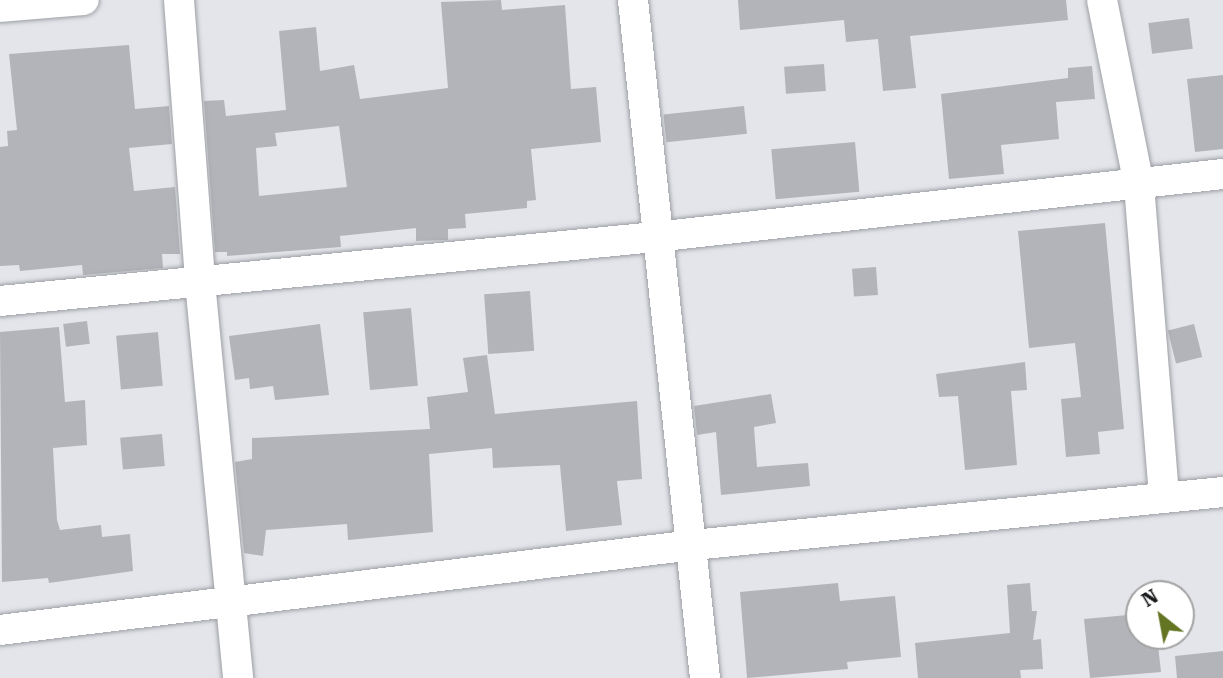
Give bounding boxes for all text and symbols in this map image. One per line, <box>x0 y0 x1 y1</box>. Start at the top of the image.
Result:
north arrow <box>1125 580 1195 650</box>
text: N <box>1138 585 1162 612</box>

